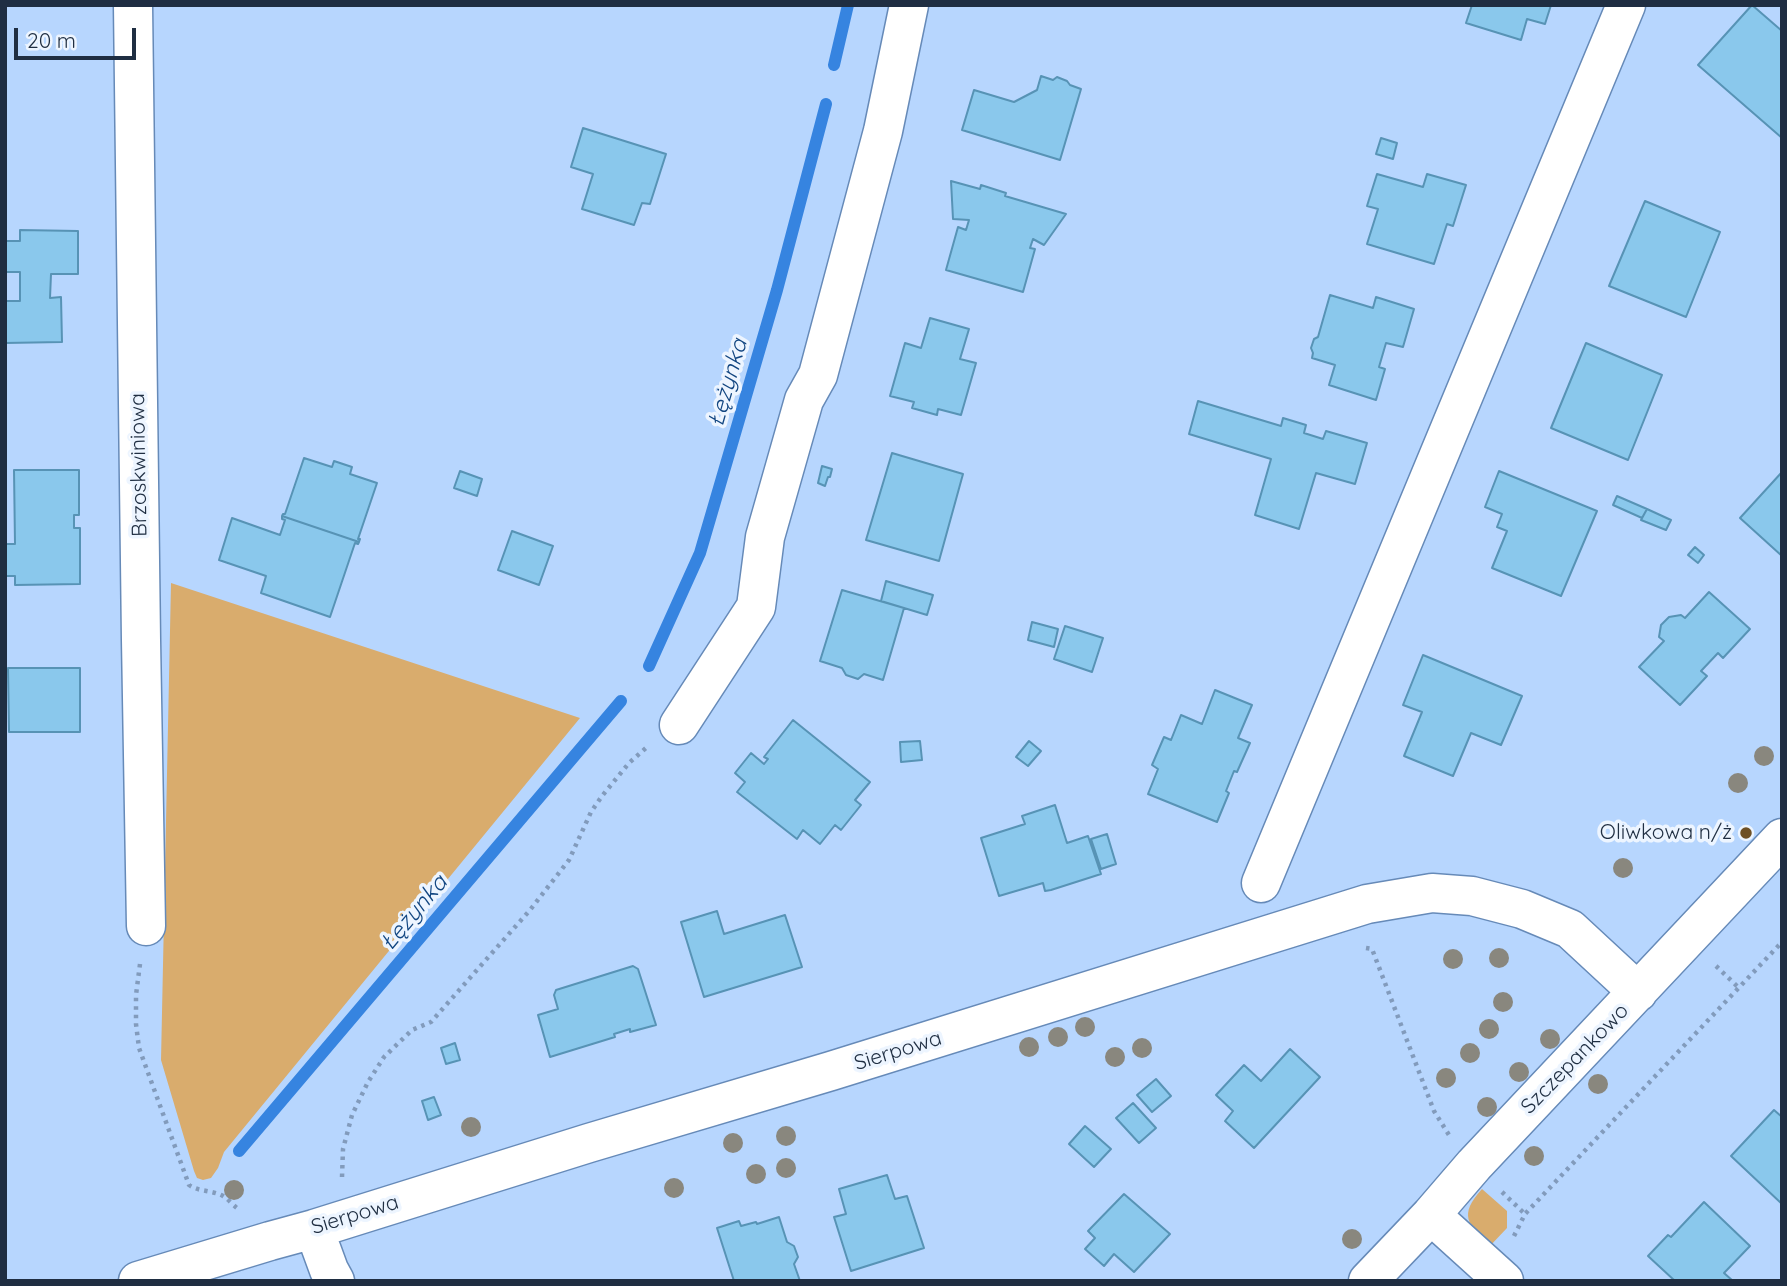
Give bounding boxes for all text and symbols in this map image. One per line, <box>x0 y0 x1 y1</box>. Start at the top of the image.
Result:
scale bar <box>18 14 140 58</box>
text: 20 m <box>27 27 76 53</box>
water label: Łężynka <box>702 336 754 430</box>
street label: Brzoskwiniowa <box>125 393 153 537</box>
place label: Oliwkowa n/ż <box>1600 820 1732 846</box>
marker: Oliwkowa n/ż <box>1738 825 1754 841</box>
water label: Łężynka <box>375 870 453 956</box>
street label: Szczepankowo <box>1516 999 1634 1119</box>
street label: Sierpowa <box>851 1026 945 1076</box>
street label: Sierpowa <box>308 1190 402 1240</box>

